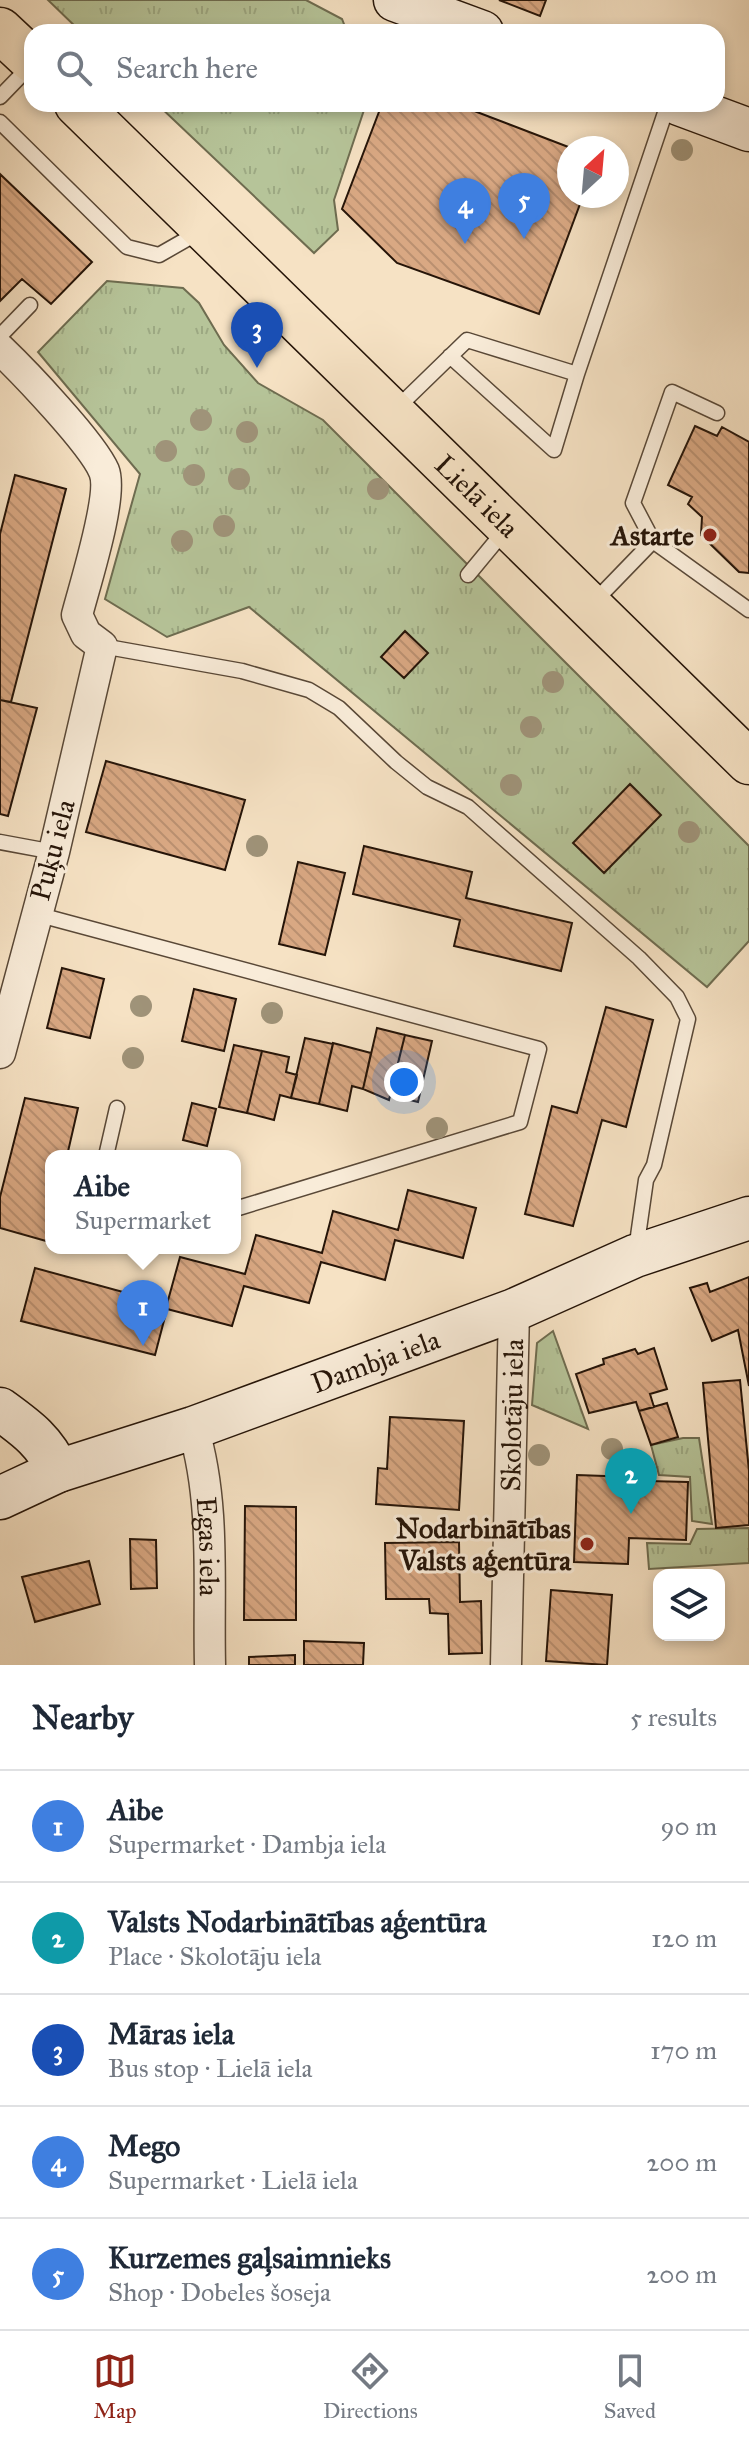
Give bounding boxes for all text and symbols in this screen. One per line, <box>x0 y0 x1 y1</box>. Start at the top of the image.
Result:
search box <box>24 24 725 112</box>
icon: search <box>52 46 96 90</box>
text: Search here <box>116 50 258 86</box>
north arrow <box>557 136 629 208</box>
pin: 5 <box>498 173 550 239</box>
pin: 4 <box>439 178 491 244</box>
pin: 3 <box>231 302 283 368</box>
street label: Lielā iela <box>427 447 526 545</box>
place label: Astarte <box>609 518 694 553</box>
marker: Astarte <box>701 526 719 544</box>
street label: Puķu iela <box>22 795 83 905</box>
your location <box>384 1062 424 1102</box>
popup <box>45 1150 241 1254</box>
text: Aibe <box>75 1168 130 1204</box>
text: Supermarket <box>75 1204 211 1236</box>
pin: 1 <box>117 1280 169 1346</box>
street label: Dambja iela <box>307 1322 445 1401</box>
street label: Skolotāju iela <box>493 1338 531 1492</box>
pin: 2 <box>605 1448 657 1514</box>
street label: Egas iela <box>189 1495 227 1597</box>
place label: Nodarbinātības Valsts aģentūra <box>396 1511 572 1578</box>
marker: Nodarbinātības Valsts aģentūra <box>578 1535 596 1553</box>
map controls <box>653 1569 725 1641</box>
button: layers <box>653 1569 725 1641</box>
text: Nearby <box>32 1697 134 1738</box>
text: 5 results <box>630 1701 717 1733</box>
text: Aibe <box>108 1792 163 1828</box>
text: 1 <box>53 1810 63 1842</box>
text: 90 m <box>660 1810 717 1842</box>
text: Supermarket · Dambja iela <box>108 1828 386 1860</box>
text: Valsts Nodarbinātības aģentūra <box>108 1904 486 1940</box>
text: 2 <box>52 1922 64 1954</box>
text: 120 m <box>651 1922 717 1954</box>
text: Place · Skolotāju iela <box>108 1940 322 1972</box>
text: Māras iela <box>108 2016 234 2052</box>
text: 3 <box>53 2034 63 2066</box>
text: 170 m <box>650 2034 717 2066</box>
text: Bus stop · Lielā iela <box>108 2052 313 2084</box>
text: Mego <box>108 2128 180 2164</box>
text: 4 <box>51 2146 65 2178</box>
text: 200 m <box>646 2146 717 2178</box>
text: Supermarket · Lielā iela <box>108 2164 358 2196</box>
text: Kurzemes gaļsaimnieks <box>108 2240 391 2276</box>
text: 5 <box>52 2258 64 2290</box>
text: 200 m <box>646 2258 717 2290</box>
text: Shop · Dobeles šoseja <box>108 2276 331 2308</box>
tab: Map <box>93 2349 137 2424</box>
tab: Directions <box>323 2349 418 2424</box>
tab: Saved <box>604 2349 656 2424</box>

